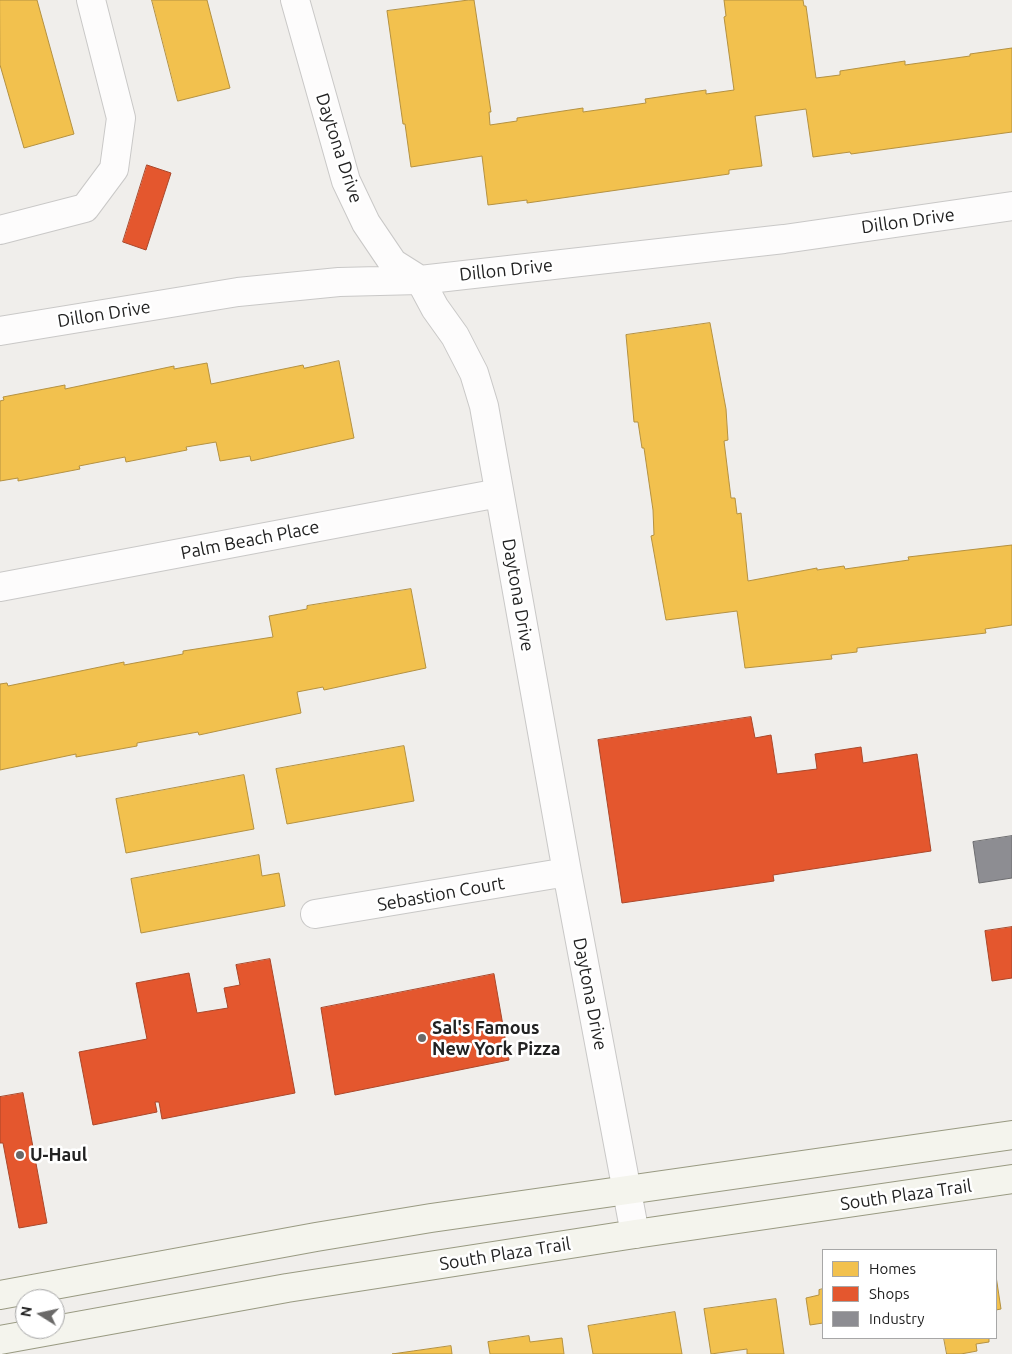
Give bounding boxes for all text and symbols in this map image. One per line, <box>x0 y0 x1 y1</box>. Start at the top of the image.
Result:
street label: Daytona Drive <box>311 90 367 206</box>
street label: Dillon Drive <box>860 204 956 238</box>
street label: Dillon Drive <box>458 254 554 286</box>
street label: Dillon Drive <box>56 296 152 332</box>
street label: Palm Beach Place <box>179 516 321 564</box>
street label: Daytona Drive <box>497 537 539 653</box>
street label: Sebastion Court <box>376 872 506 916</box>
street label: Daytona Drive <box>568 936 612 1052</box>
place label: Sal's Famous New York Pizza <box>432 1017 560 1060</box>
marker: Sal's Famous New York Pizza <box>416 1032 428 1044</box>
place label: U-Haul <box>30 1144 87 1166</box>
marker: U-Haul <box>14 1149 26 1161</box>
street label: South Plaza Trail <box>839 1175 973 1215</box>
street label: South Plaza Trail <box>438 1233 572 1275</box>
legend <box>822 1249 997 1339</box>
text: Homes <box>869 1260 916 1277</box>
text: Shops <box>869 1285 910 1302</box>
north arrow <box>15 1289 65 1339</box>
text: N <box>17 1305 35 1318</box>
text: Industry <box>869 1310 924 1327</box>

